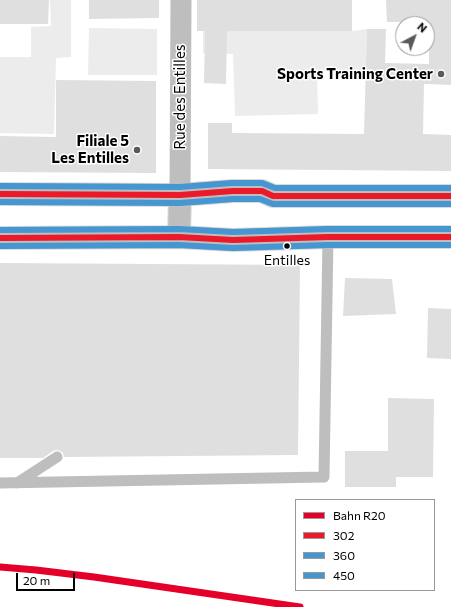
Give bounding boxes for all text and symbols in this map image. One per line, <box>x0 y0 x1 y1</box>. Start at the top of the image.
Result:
north arrow <box>395 16 435 56</box>
text: N <box>415 20 430 35</box>
street label: Rue des Entilles <box>171 44 189 150</box>
place label: Sports Training Center <box>277 65 433 83</box>
marker: Sports Training Center <box>436 69 446 79</box>
place label: Filiale 5 Les Entilles <box>51 132 129 167</box>
marker: Filiale 5 Les Entilles <box>132 145 142 155</box>
marker: Entilles <box>282 241 292 251</box>
place label: Entilles <box>264 252 310 268</box>
legend <box>295 499 435 591</box>
text: Bahn R20 <box>333 508 386 522</box>
text: 302 <box>333 528 354 542</box>
text: 360 <box>333 548 355 562</box>
scale bar <box>18 565 77 591</box>
text: 450 <box>333 568 355 582</box>
text: 20 m <box>23 573 50 587</box>

